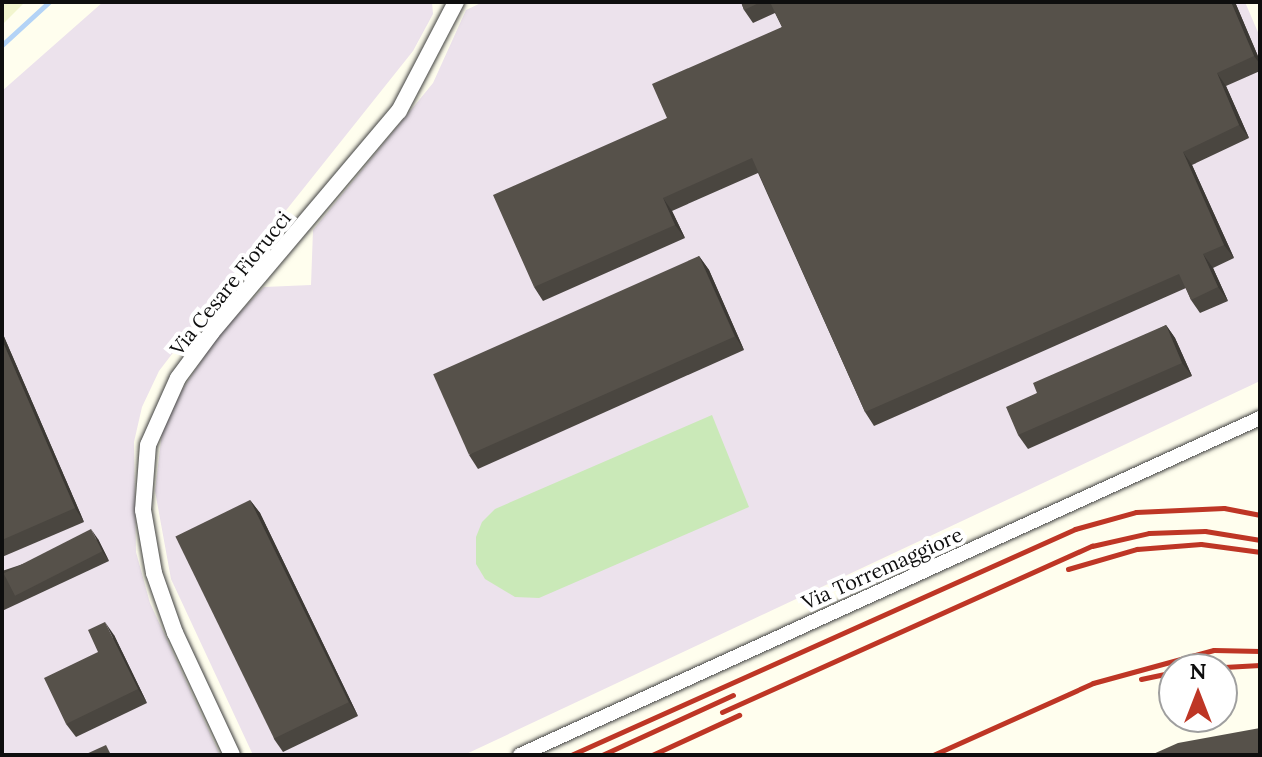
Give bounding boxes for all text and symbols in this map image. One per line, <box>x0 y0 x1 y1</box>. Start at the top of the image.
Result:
street label: Via Cesare Fiorucci <box>164 206 296 360</box>
street label: Via Torremaggiore <box>798 522 966 614</box>
north arrow <box>1158 653 1238 733</box>
text: N <box>1189 657 1207 685</box>

